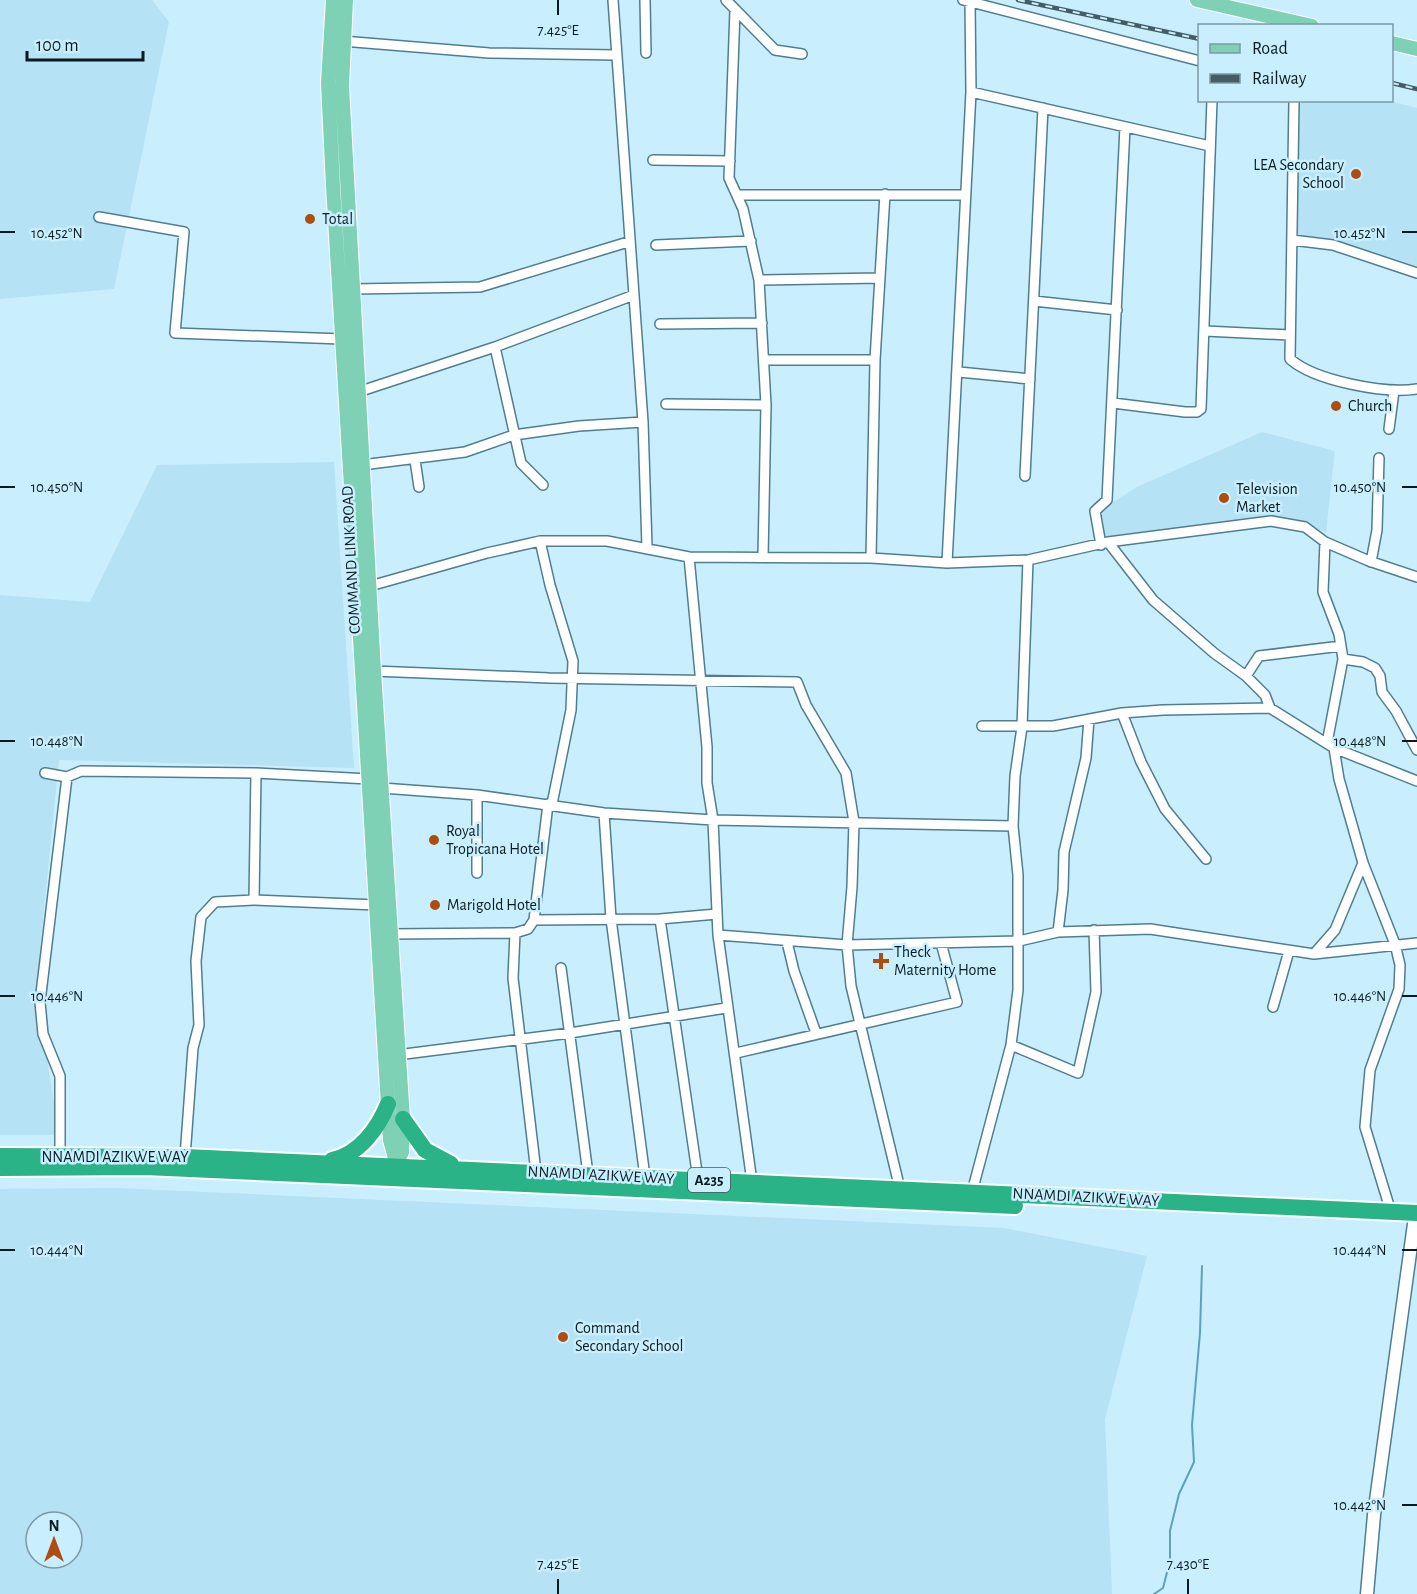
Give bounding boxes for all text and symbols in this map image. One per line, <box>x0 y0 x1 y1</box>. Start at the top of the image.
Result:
text: 7.425°E <box>537 23 579 38</box>
scale bar <box>27 24 142 62</box>
legend <box>1198 24 1393 102</box>
text: 100 m <box>36 37 79 55</box>
text: Road <box>1252 40 1288 58</box>
text: Railway <box>1252 70 1307 88</box>
place label: LEA Secondary School <box>1253 157 1344 191</box>
marker: LEA Secondary School <box>1349 167 1363 181</box>
place label: Total <box>322 211 353 227</box>
marker: Total <box>303 212 317 226</box>
text: 10.452°N <box>31 226 83 241</box>
text: 10.452°N <box>1334 226 1386 241</box>
place label: Church <box>1348 398 1392 414</box>
marker: Church <box>1329 399 1343 413</box>
text: 10.450°N <box>31 480 83 495</box>
text: 10.450°N <box>1334 480 1386 495</box>
place label: Television Market <box>1236 481 1298 515</box>
street label: COMMAND LINK ROAD <box>339 485 363 635</box>
marker: Television Market <box>1217 491 1231 505</box>
text: 10.448°N <box>31 734 83 749</box>
text: 10.448°N <box>1334 734 1386 749</box>
place label: Royal Tropicana Hotel <box>446 823 544 857</box>
marker: Royal Tropicana Hotel <box>427 833 441 847</box>
place label: Marigold Hotel <box>447 897 541 913</box>
marker: Marigold Hotel <box>428 898 442 912</box>
place label: Theck Maternity Home <box>894 944 996 979</box>
marker: Theck Maternity Home <box>872 952 890 970</box>
text: 10.446°N <box>31 989 83 1004</box>
text: 10.446°N <box>1334 989 1386 1004</box>
street label: NNAMDI AZIKWE WAY <box>41 1149 189 1165</box>
street label: NNAMDI AZIKWE WAY <box>527 1163 675 1187</box>
road number: A235 <box>688 1168 730 1192</box>
street label: NNAMDI AZIKWE WAY <box>1012 1185 1160 1209</box>
text: 10.444°N <box>31 1243 83 1258</box>
text: 10.444°N <box>1334 1243 1386 1258</box>
place label: Command Secondary School <box>575 1320 683 1355</box>
marker: Command Secondary School <box>556 1330 570 1344</box>
text: 10.442°N <box>1334 1498 1386 1513</box>
north arrow <box>24 1510 84 1570</box>
text: N <box>48 1518 60 1534</box>
text: 7.425°E <box>537 1557 579 1572</box>
text: 7.430°E <box>1167 1557 1209 1572</box>

